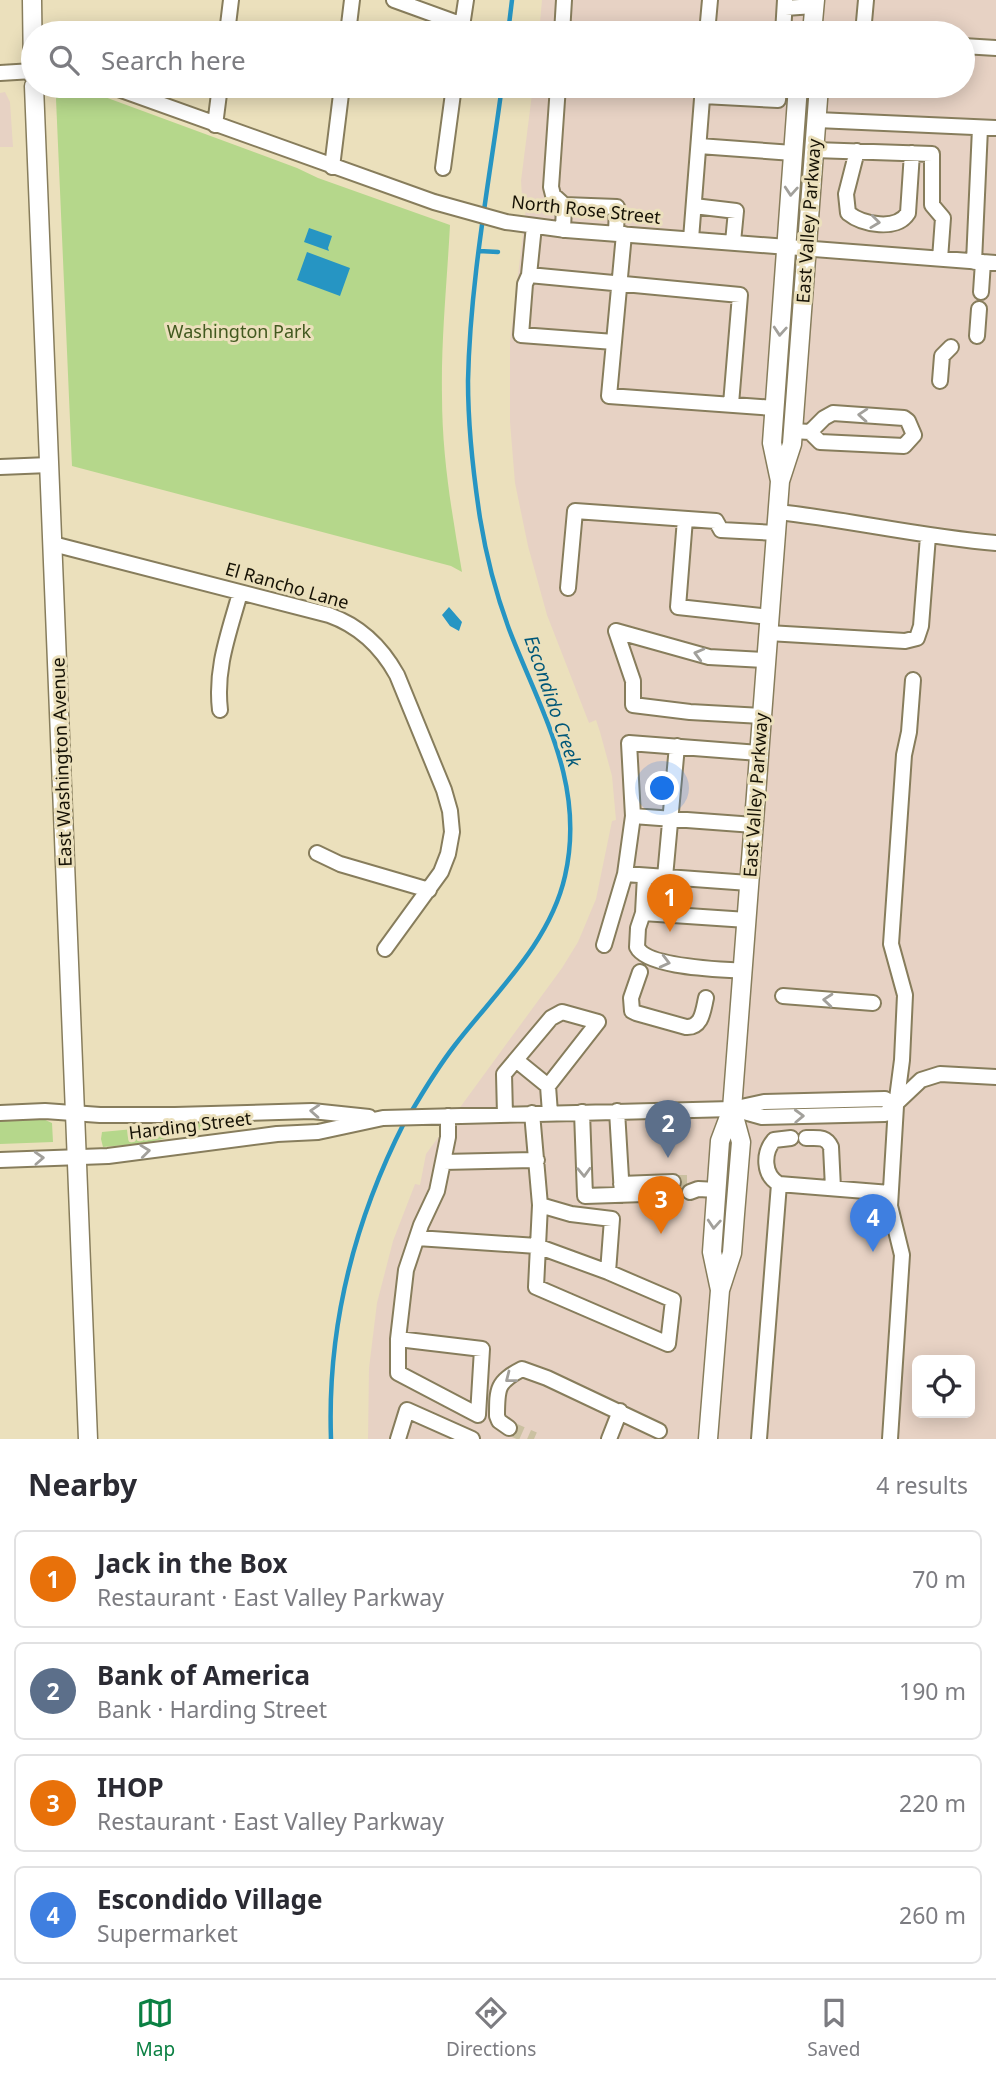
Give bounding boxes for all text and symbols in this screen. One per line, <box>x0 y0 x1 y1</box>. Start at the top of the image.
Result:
search box <box>21 21 975 98</box>
icon: search <box>45 41 83 79</box>
text: Search here <box>101 42 246 78</box>
street label: East Valley Parkway <box>790 137 826 304</box>
one-way arrow <box>784 185 799 196</box>
street label: North Rose Street <box>510 189 662 229</box>
one-way arrow <box>869 215 881 230</box>
park label: Washington Park <box>167 319 312 343</box>
one-way arrow <box>773 326 788 337</box>
one-way arrow <box>857 408 868 423</box>
street label: El Rancho Lane <box>222 556 352 614</box>
water label: Escondido Creek <box>518 632 588 771</box>
one-way arrow <box>693 647 705 662</box>
street label: East Washington Avenue <box>45 657 77 867</box>
street label: East Valley Parkway <box>737 711 773 878</box>
your location <box>645 771 679 805</box>
pin: 1 <box>647 874 693 932</box>
one-way arrow <box>659 954 671 968</box>
one-way arrow <box>822 993 833 1008</box>
pin: 2 <box>645 1100 691 1158</box>
one-way arrow <box>310 1104 321 1119</box>
street label: Harding Street <box>127 1106 253 1144</box>
one-way arrow <box>794 1109 805 1124</box>
one-way arrow <box>140 1143 151 1158</box>
one-way arrow <box>33 1151 44 1166</box>
one-way arrow <box>576 1168 592 1178</box>
pin: 3 <box>638 1176 684 1234</box>
pin: 4 <box>850 1194 896 1252</box>
one-way arrow <box>707 1219 722 1230</box>
map controls <box>912 1355 975 1418</box>
button: locate <box>912 1355 975 1418</box>
one-way arrow <box>505 1369 517 1382</box>
text: Nearby <box>28 1464 137 1505</box>
text: 4 results <box>876 1469 968 1501</box>
text: Jack in the Box <box>97 1545 287 1581</box>
text: 1 <box>46 1563 60 1595</box>
text: 70 m <box>912 1563 966 1595</box>
text: Restaurant · East Valley Parkway <box>97 1581 444 1613</box>
text: Bank of America <box>97 1657 310 1693</box>
text: 2 <box>46 1675 60 1707</box>
text: 190 m <box>899 1675 966 1707</box>
text: Bank · Harding Street <box>97 1693 327 1725</box>
text: IHOP <box>97 1769 164 1805</box>
text: 3 <box>46 1787 60 1819</box>
text: 220 m <box>899 1787 966 1819</box>
text: Restaurant · East Valley Parkway <box>97 1805 444 1837</box>
text: Escondido Village <box>97 1881 323 1917</box>
text: 4 <box>46 1899 60 1931</box>
text: 260 m <box>899 1899 966 1931</box>
text: Supermarket <box>97 1917 238 1949</box>
tab: Map <box>136 1994 175 2062</box>
tab: Directions <box>446 1994 536 2062</box>
tab: Saved <box>807 1994 860 2062</box>

